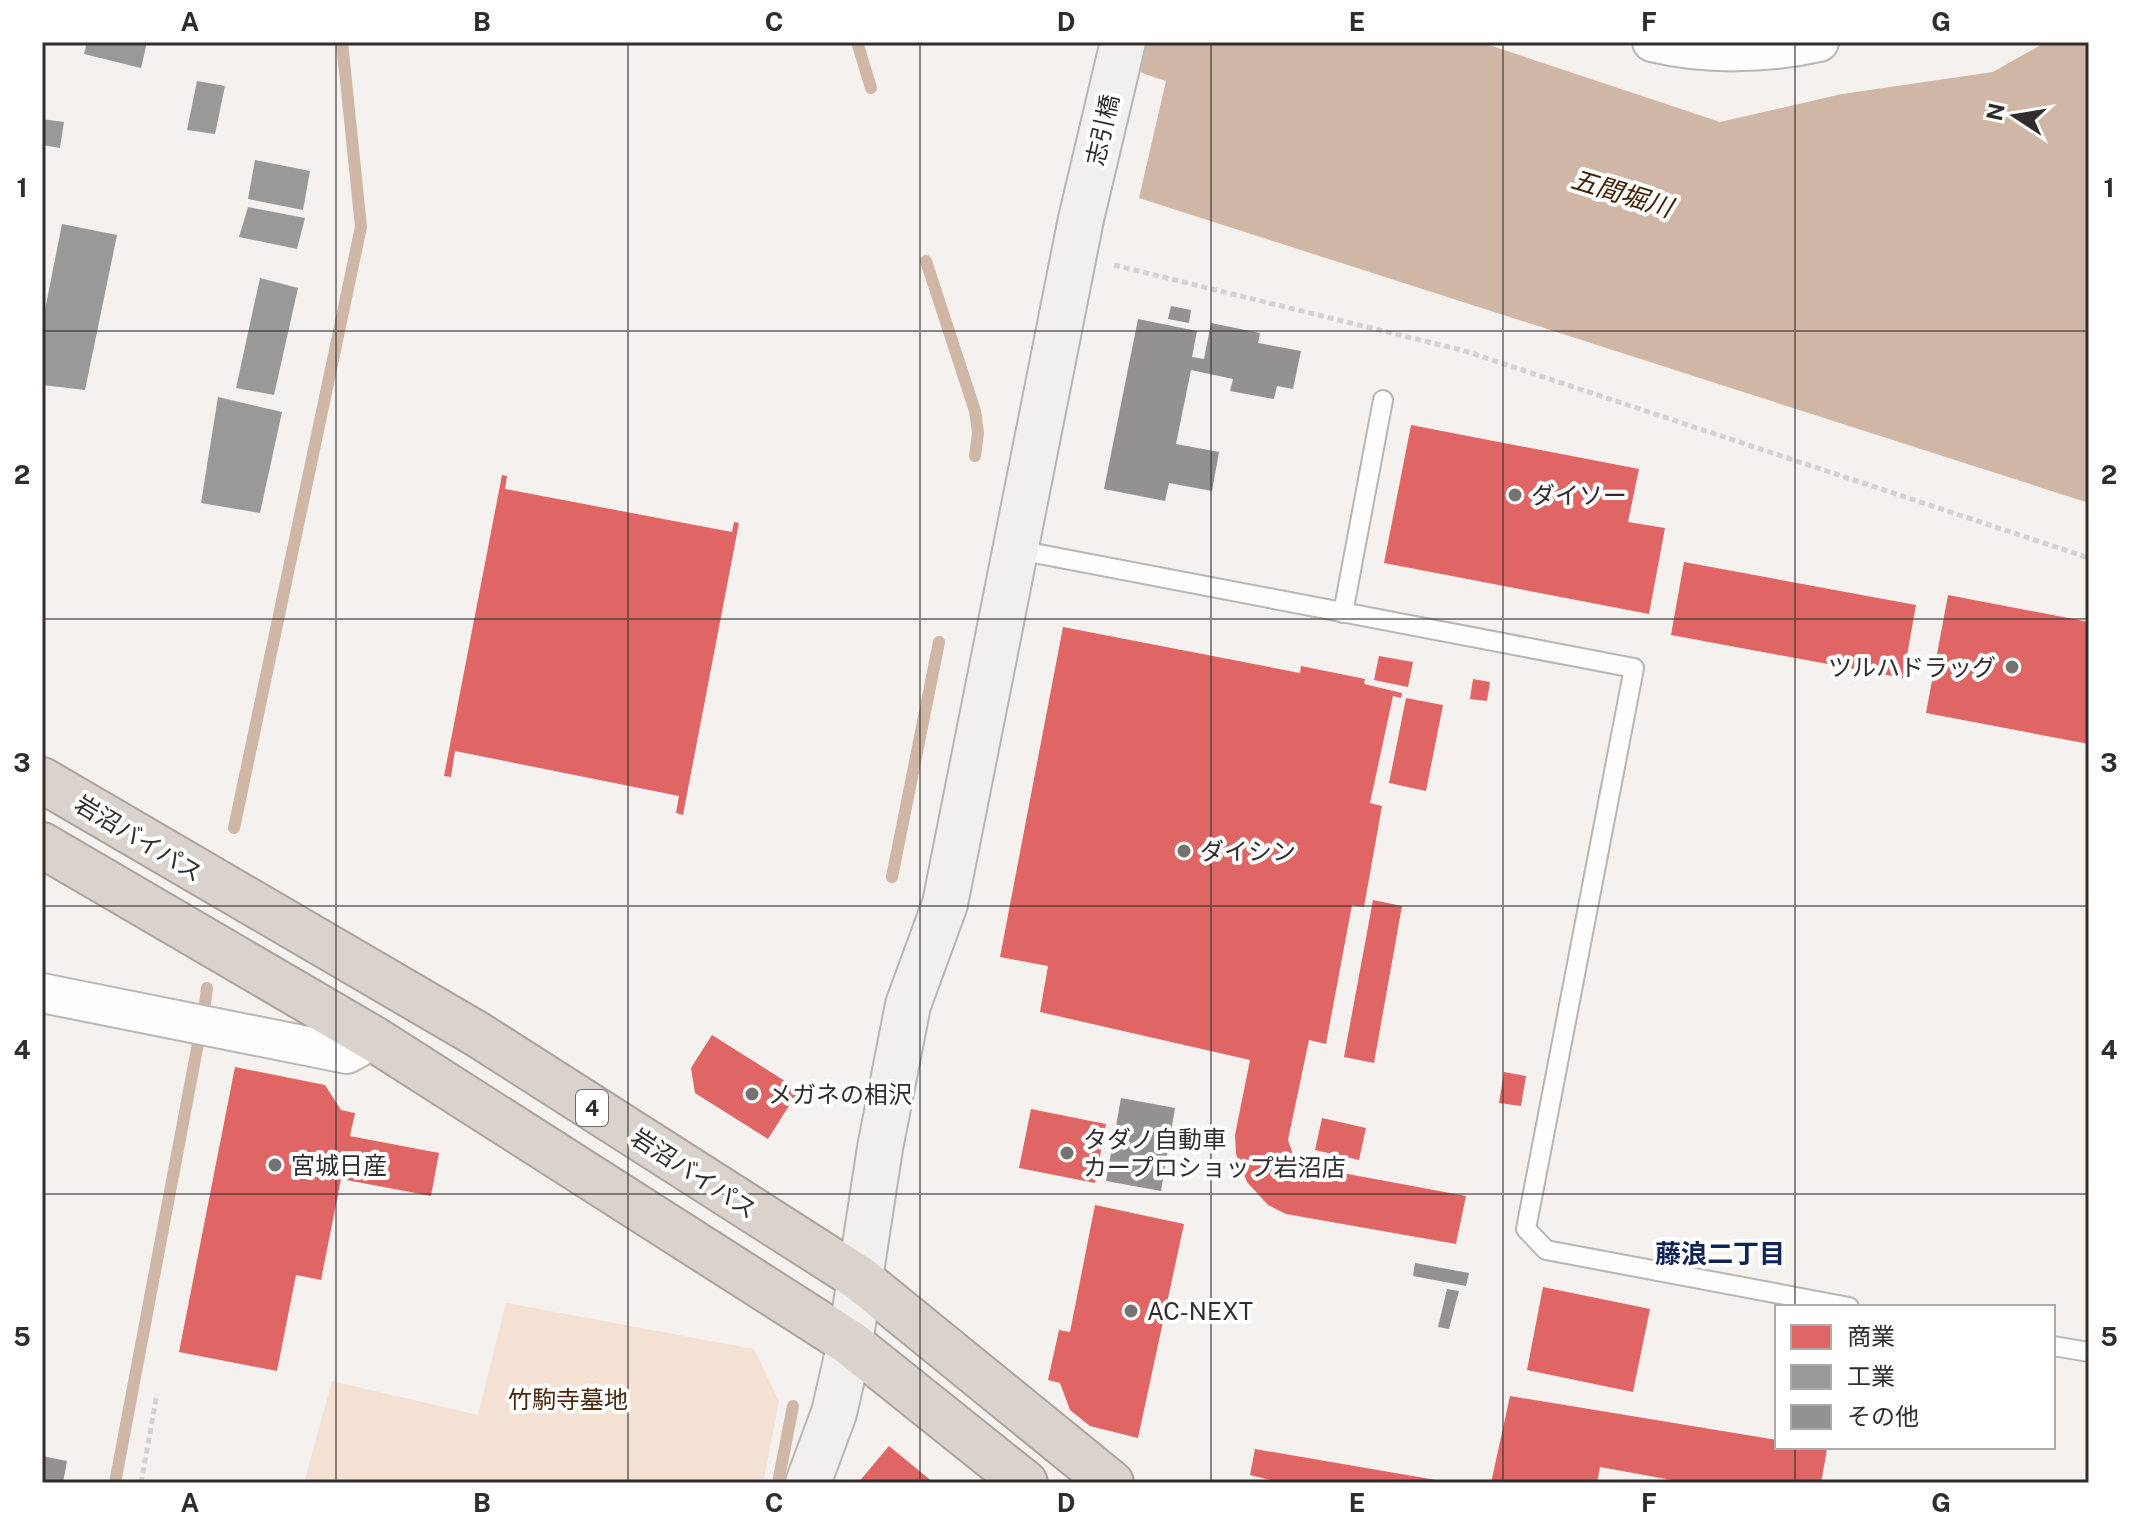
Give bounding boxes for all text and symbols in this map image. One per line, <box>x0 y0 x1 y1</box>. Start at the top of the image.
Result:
text: A <box>181 6 200 37</box>
text: B <box>473 6 491 37</box>
text: C <box>765 6 783 37</box>
text: D <box>1057 6 1075 37</box>
text: E <box>1349 6 1365 37</box>
text: F <box>1641 6 1657 37</box>
text: G <box>1931 6 1951 37</box>
north arrow <box>1975 76 2055 156</box>
street label: 志引橋 <box>1080 92 1124 168</box>
text: N <box>1981 101 2010 123</box>
water label: 五間堀川 <box>1568 163 1679 224</box>
text: 1 <box>16 172 28 203</box>
text: 1 <box>2103 172 2115 203</box>
text: 2 <box>14 459 30 490</box>
text: 2 <box>2101 459 2117 490</box>
place label: ダイソー <box>1531 481 1627 509</box>
marker: ダイソー <box>1506 486 1524 504</box>
place label: ツルハドラッグ <box>1828 653 1996 681</box>
marker: ツルハドラッグ <box>2003 658 2021 676</box>
text: 3 <box>13 747 31 778</box>
text: 3 <box>2100 747 2118 778</box>
street label: 岩沼バイパス <box>70 789 208 887</box>
place label: ダイシン <box>1200 837 1296 865</box>
marker: ダイシン <box>1175 842 1193 860</box>
text: 4 <box>13 1034 31 1065</box>
text: 4 <box>2100 1034 2118 1065</box>
place label: メガネの相沢 <box>768 1080 912 1108</box>
marker: メガネの相沢 <box>743 1085 761 1103</box>
road number: 4 <box>576 1090 608 1126</box>
street label: 岩沼バイパス <box>626 1122 762 1224</box>
place label: タダノ自動車 カープロショップ岩沼店 <box>1083 1125 1346 1181</box>
marker: タダノ自動車 カープロショップ岩沼店 <box>1058 1144 1076 1162</box>
place label: 宮城日産 <box>291 1151 387 1179</box>
marker: 宮城日産 <box>266 1156 284 1174</box>
district label: 藤浪二丁目 <box>1655 1238 1785 1269</box>
place label: AC-NEXT <box>1147 1297 1253 1325</box>
marker: AC-NEXT <box>1122 1302 1140 1320</box>
legend <box>1775 1305 2055 1449</box>
text: 5 <box>13 1321 31 1352</box>
text: 5 <box>2100 1321 2118 1352</box>
text: 商業 <box>1847 1322 1895 1350</box>
text: 工業 <box>1847 1362 1895 1390</box>
park label: 竹駒寺墓地 <box>508 1385 628 1413</box>
text: その他 <box>1847 1402 1919 1430</box>
text: A <box>181 1487 200 1518</box>
text: B <box>473 1487 491 1518</box>
text: C <box>765 1487 783 1518</box>
text: D <box>1057 1487 1075 1518</box>
text: E <box>1349 1487 1365 1518</box>
text: F <box>1641 1487 1657 1518</box>
text: G <box>1931 1487 1951 1518</box>

